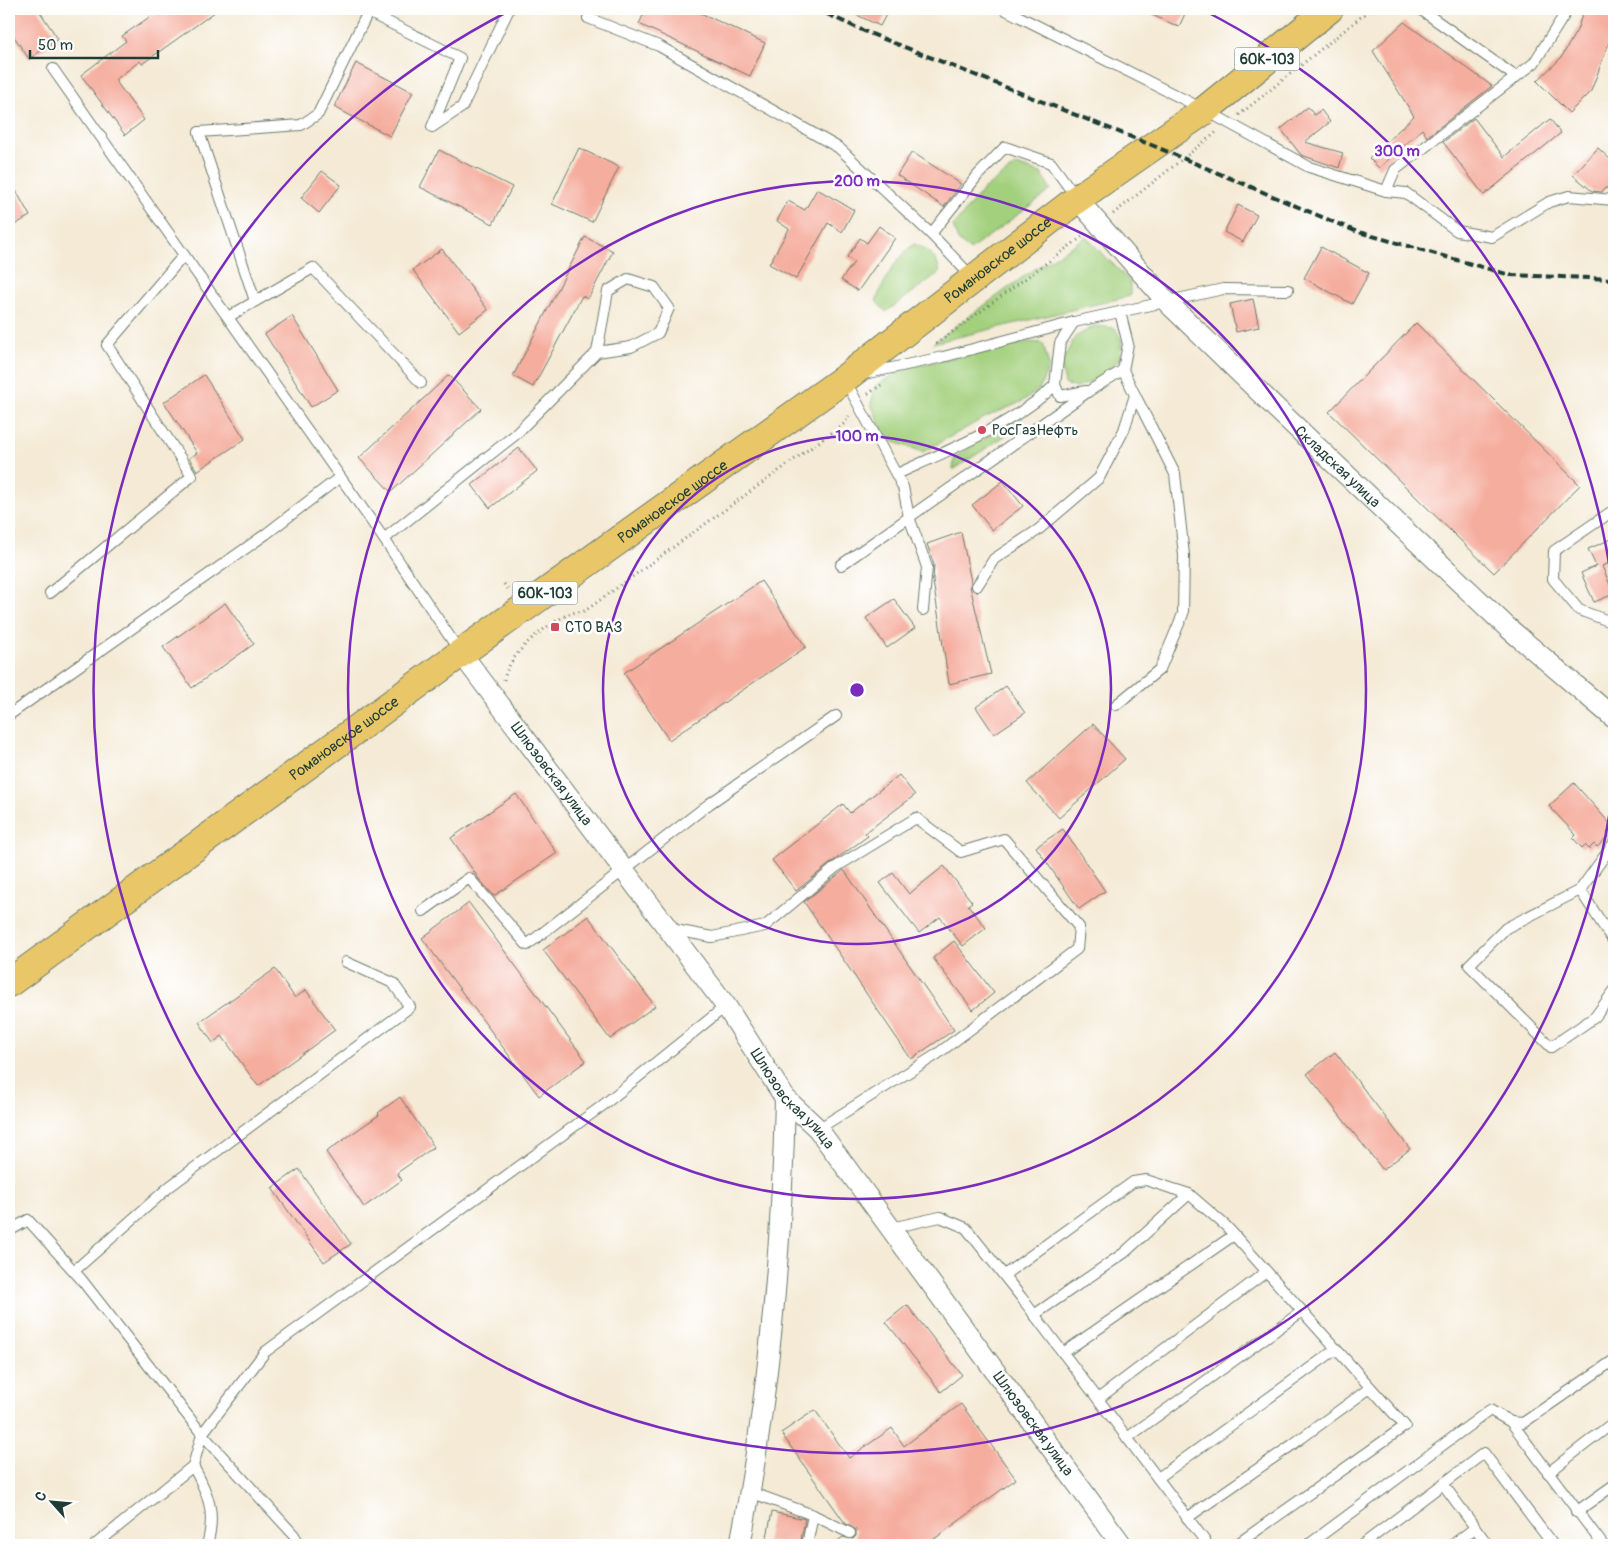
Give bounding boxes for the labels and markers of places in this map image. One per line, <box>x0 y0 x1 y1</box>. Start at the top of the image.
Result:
place label: РосГазНефть <box>992 421 1079 440</box>
marker: РосГазНефть <box>976 424 988 436</box>
place label: СТО ВАЗ <box>565 618 623 637</box>
marker: СТО ВАЗ <box>549 621 561 633</box>
centre of rings <box>848 681 866 699</box>

